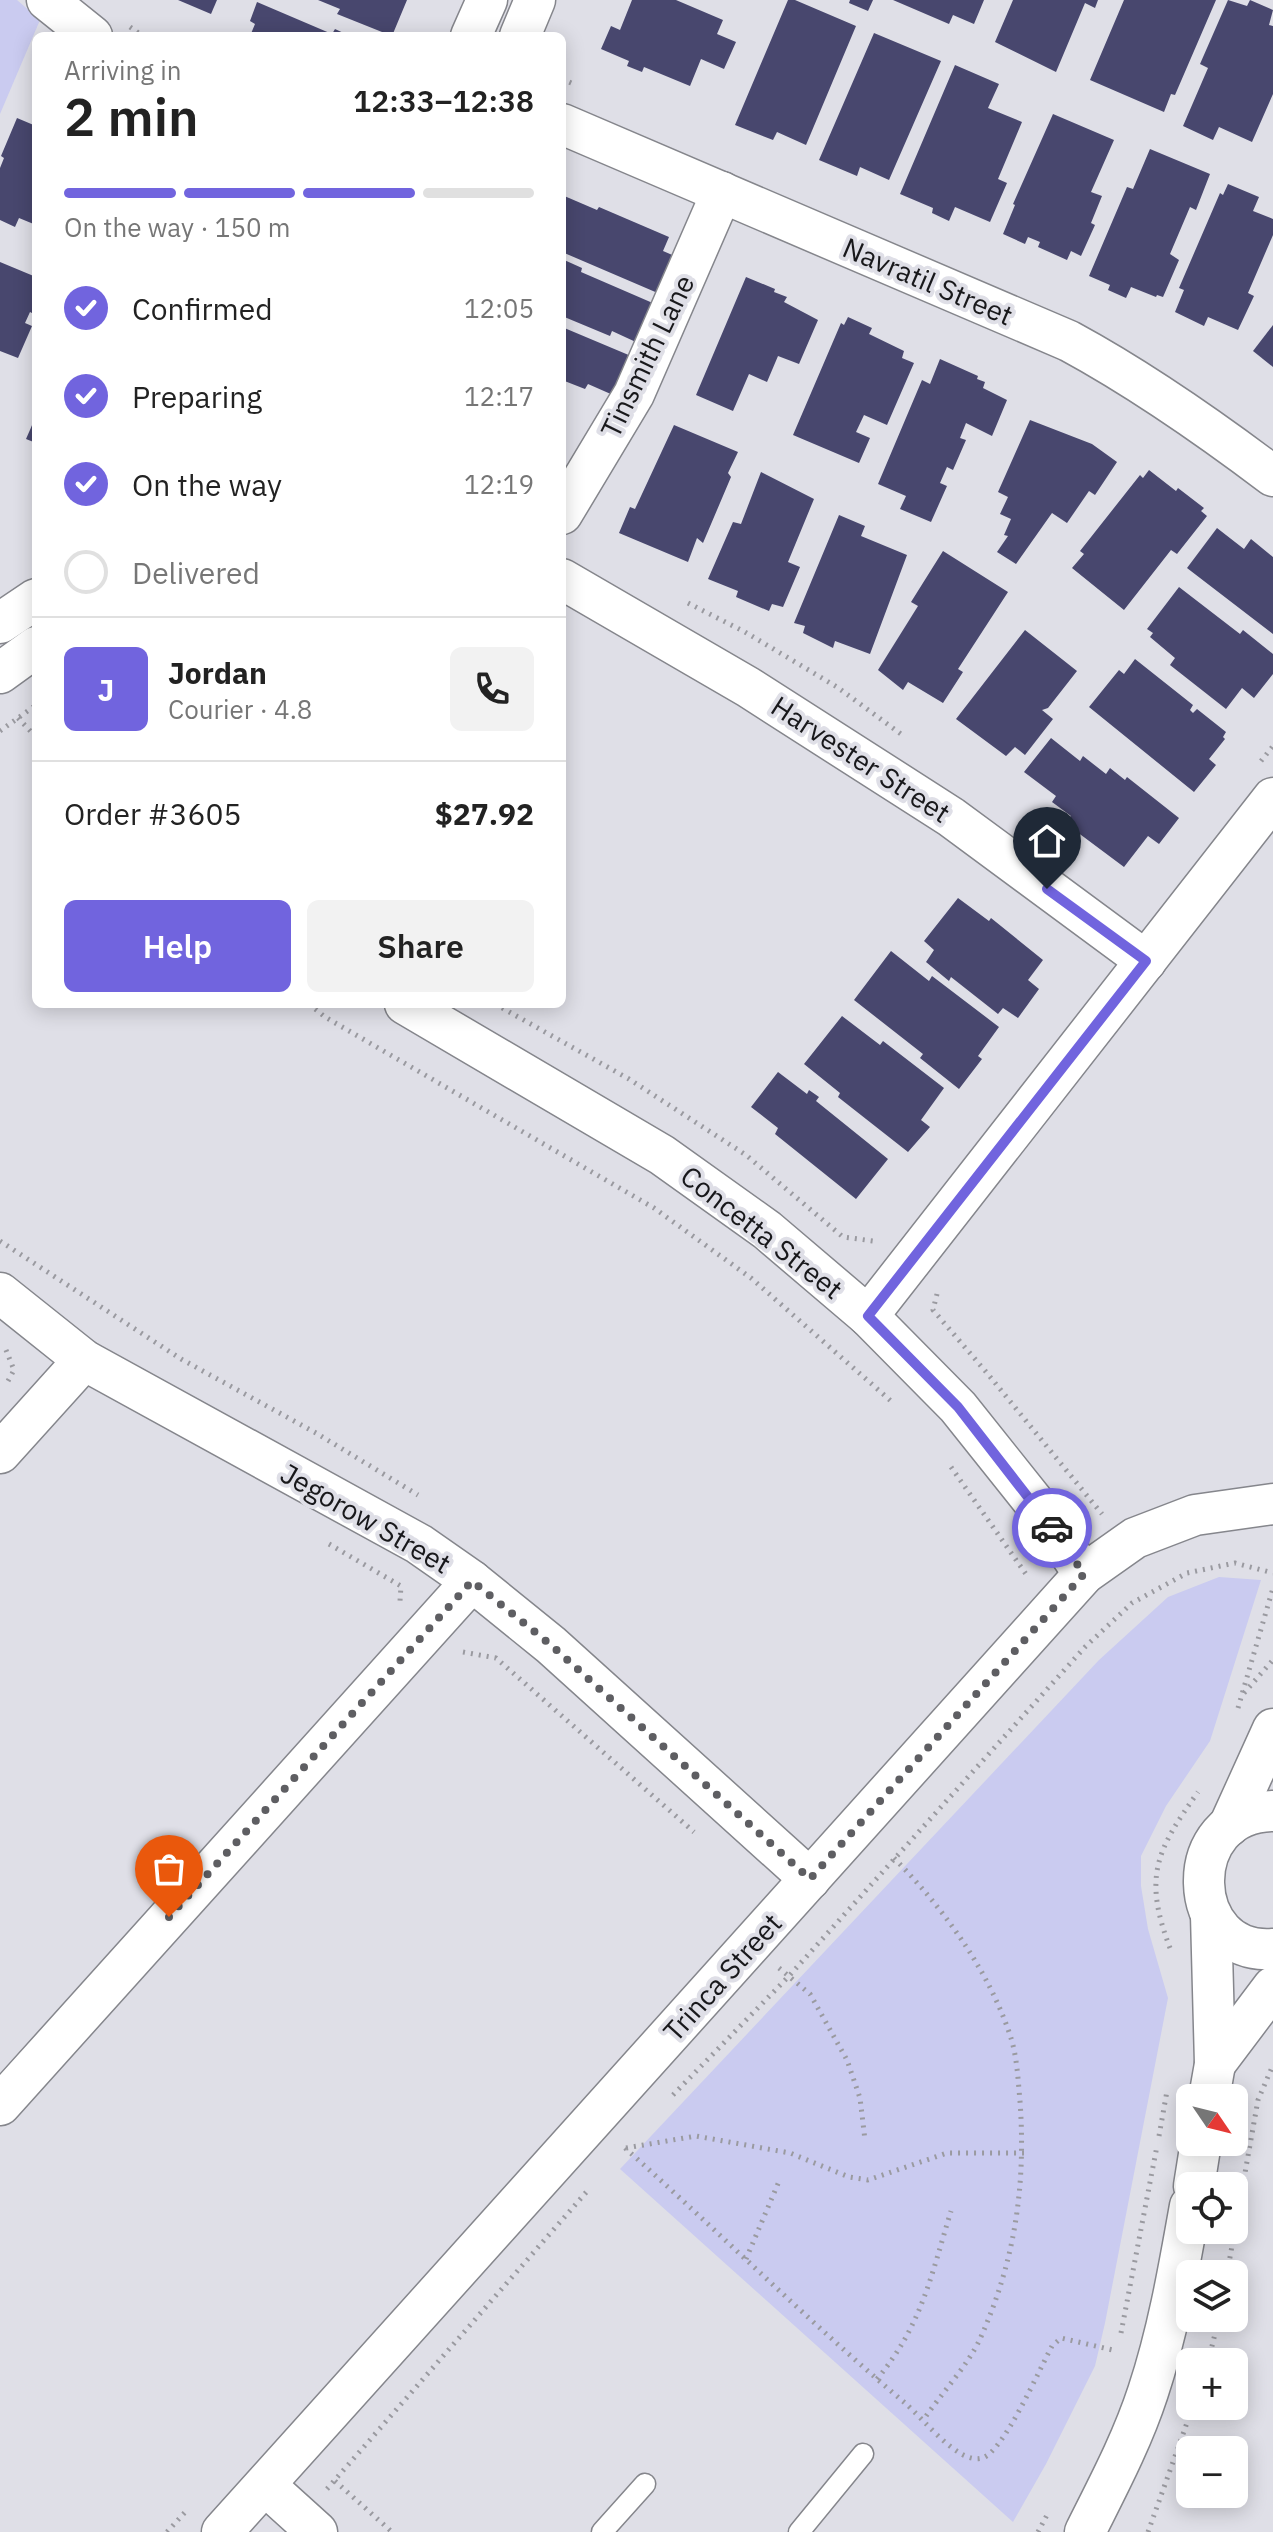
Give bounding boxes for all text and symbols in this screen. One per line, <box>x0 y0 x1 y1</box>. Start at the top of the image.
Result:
text: Arriving in <box>64 53 181 87</box>
text: 12:33–12:38 <box>353 81 534 120</box>
text: 2 min <box>64 83 199 150</box>
text: On the way · 150 m <box>64 210 290 244</box>
street label: Navratil Street <box>837 229 1019 333</box>
street label: Tinsmith Lane <box>592 269 702 443</box>
icon: check <box>64 286 108 330</box>
text: Confirmed <box>132 289 273 328</box>
text: 12:05 <box>464 291 534 325</box>
icon: check <box>64 374 108 418</box>
text: Preparing <box>132 377 262 416</box>
text: 12:17 <box>464 379 534 413</box>
icon: check <box>64 462 108 506</box>
text: On the way <box>132 465 282 504</box>
text: 12:19 <box>464 467 534 501</box>
text: Delivered <box>132 553 260 592</box>
button: phone <box>450 647 534 731</box>
text: Jordan <box>168 653 267 692</box>
text: J <box>98 670 114 709</box>
street label: Harvester Street <box>764 687 958 831</box>
text: Courier · 4.8 <box>168 692 312 726</box>
text: Order #3605 <box>64 794 241 833</box>
text: $27.92 <box>435 794 534 833</box>
pin <box>1013 807 1081 889</box>
icon: home <box>1025 819 1069 863</box>
button: Help <box>64 900 291 992</box>
button: Share <box>307 900 534 992</box>
street label: Concetta Street <box>673 1157 851 1307</box>
street label: Jegorow Street <box>274 1454 458 1582</box>
courier <box>1012 1488 1092 1568</box>
icon: car <box>1030 1506 1074 1550</box>
pin <box>135 1835 203 1917</box>
icon: bag <box>147 1847 191 1891</box>
street label: Trinca Street <box>655 1905 789 2049</box>
north arrow <box>1176 2084 1248 2156</box>
map controls <box>1176 2084 1248 2508</box>
button: locate <box>1176 2172 1248 2244</box>
button: layers <box>1176 2260 1248 2332</box>
button: + <box>1176 2348 1248 2420</box>
button: − <box>1176 2436 1248 2508</box>

